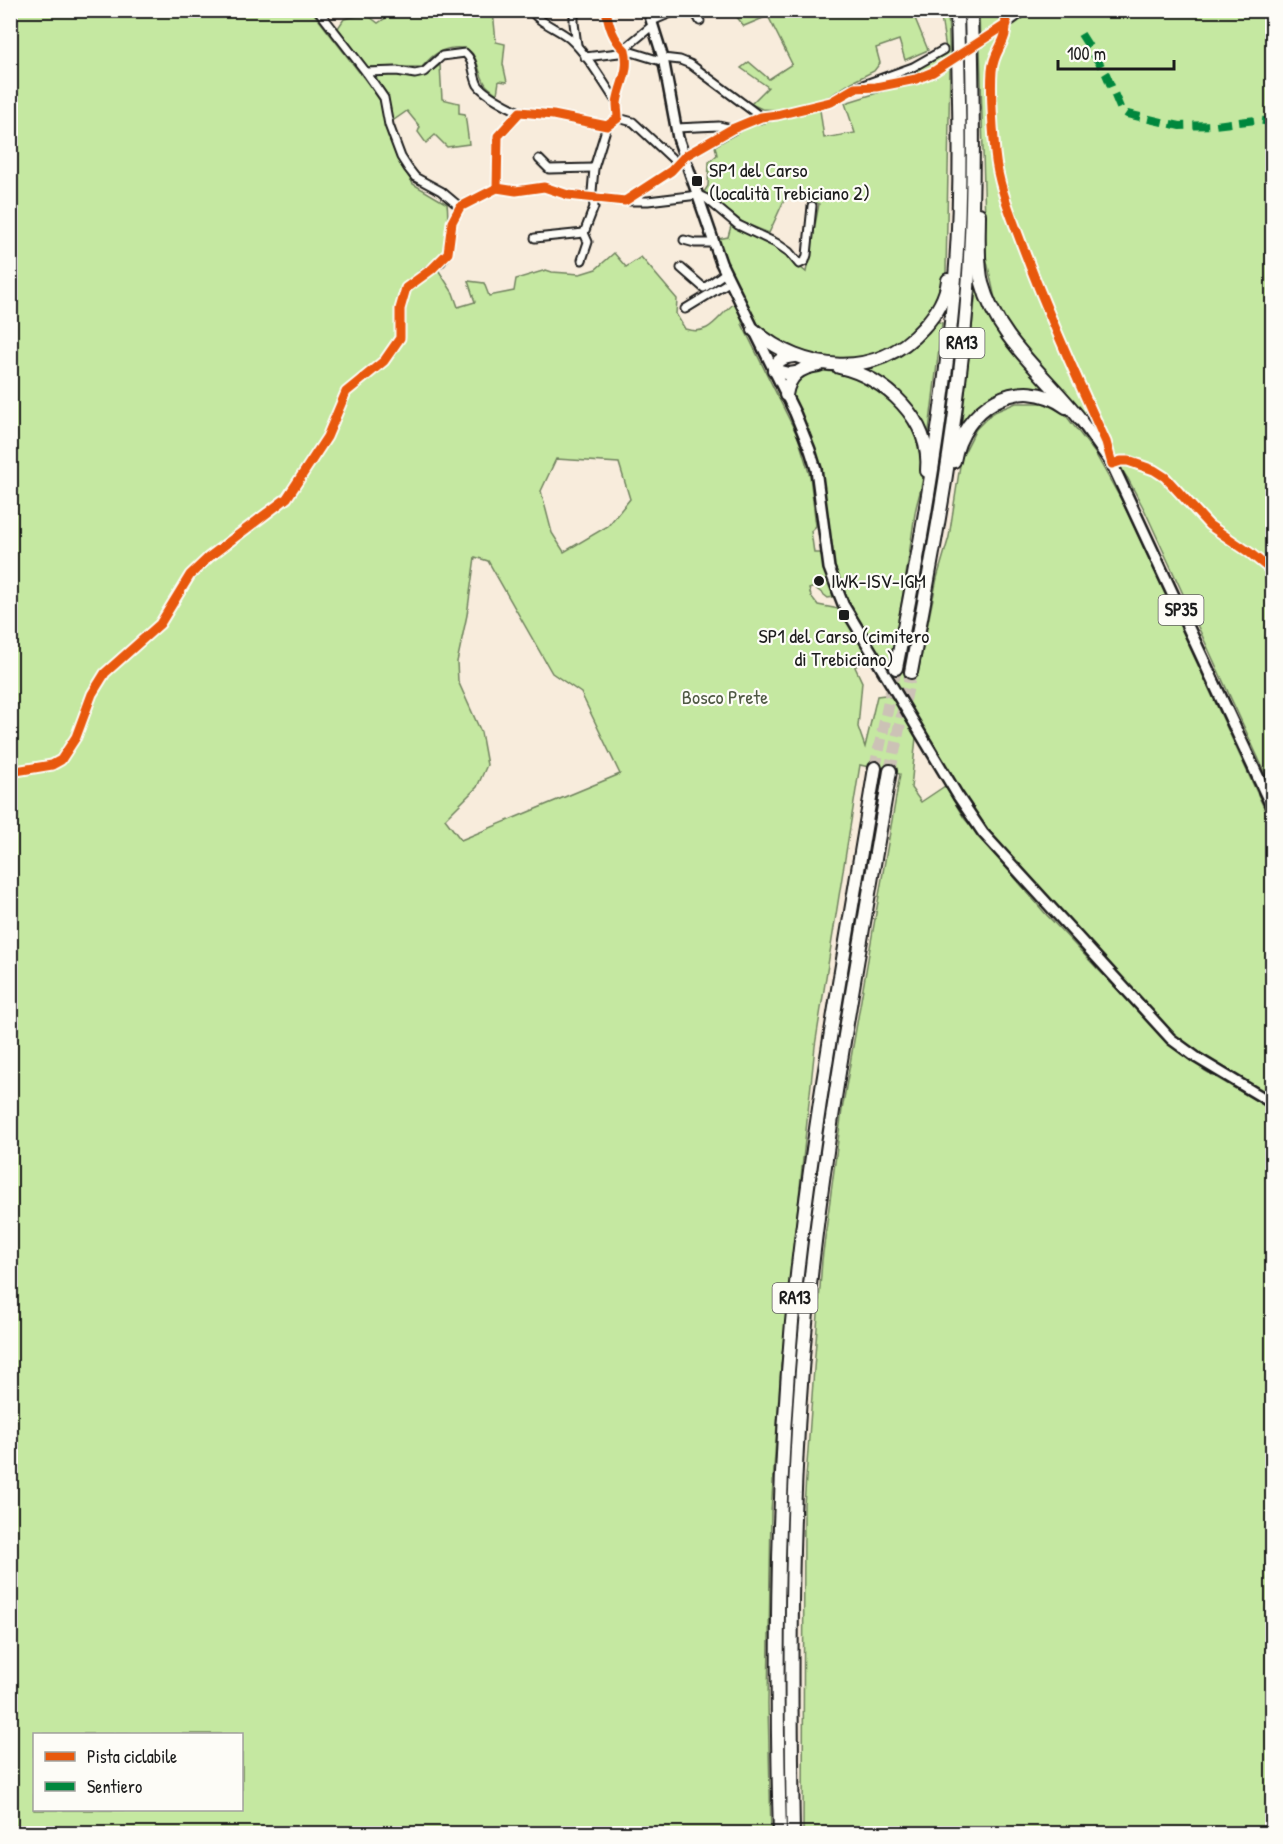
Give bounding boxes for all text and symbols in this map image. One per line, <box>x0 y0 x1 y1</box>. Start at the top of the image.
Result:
scale bar <box>1058 33 1174 71</box>
text: 100 m <box>1067 41 1106 66</box>
place label: SP1 del Carso (località Trebiciano 2) <box>709 156 870 206</box>
marker: SP1 del Carso (località Trebiciano 2) <box>690 174 704 188</box>
road number: RA13 <box>940 328 984 358</box>
place label: IWK-ISV-IGM <box>831 567 926 594</box>
marker: IWK-ISV-IGM <box>812 574 826 588</box>
road number: SP35 <box>1158 595 1204 625</box>
marker: SP1 del Carso (cimitero di Trebiciano) <box>837 608 851 622</box>
place label: SP1 del Carso (cimitero di Trebiciano) <box>759 622 929 672</box>
park label: Bosco Prete <box>682 683 768 710</box>
road number: RA13 <box>772 1283 818 1313</box>
legend <box>33 1733 243 1811</box>
text: Pista ciclabile <box>87 1744 177 1769</box>
text: Sentiero <box>87 1774 142 1799</box>

